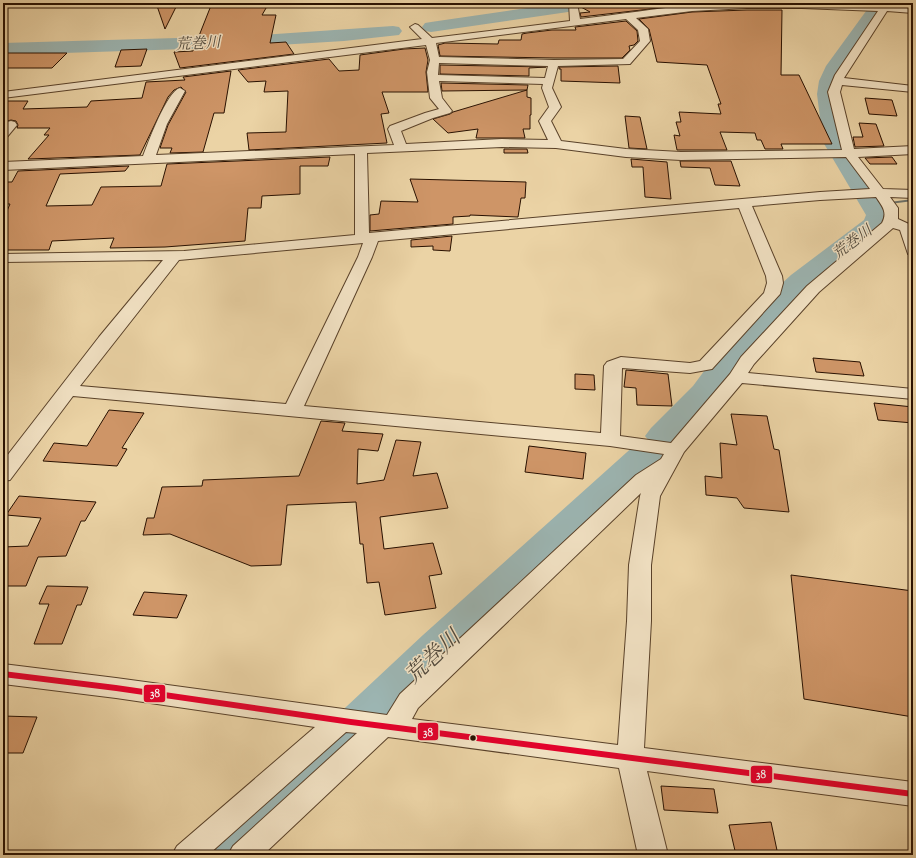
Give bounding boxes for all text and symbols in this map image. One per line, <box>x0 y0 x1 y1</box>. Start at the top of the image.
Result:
water label: 荒巻川 <box>175 33 223 56</box>
water label: 荒巻川 <box>829 220 879 265</box>
water label: 荒巻川 <box>399 623 471 692</box>
line badge: 38 <box>143 684 166 703</box>
text: 38 <box>150 686 160 702</box>
line badge: 38 <box>417 722 439 741</box>
text: 38 <box>423 725 433 741</box>
unlabelled marker <box>468 733 478 743</box>
line badge: 38 <box>750 765 773 784</box>
text: 38 <box>756 767 766 783</box>

